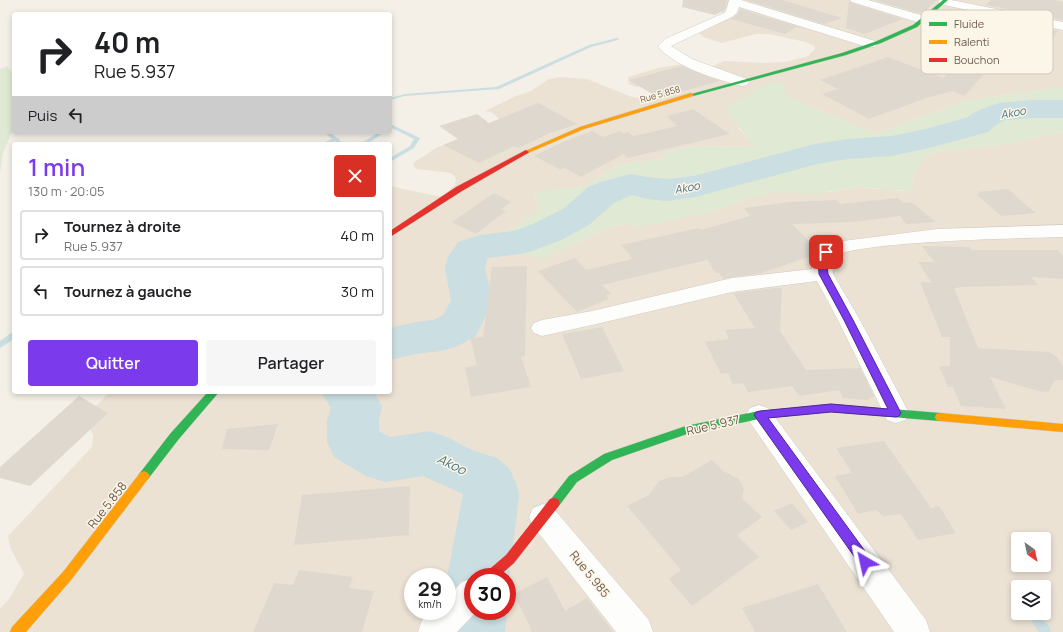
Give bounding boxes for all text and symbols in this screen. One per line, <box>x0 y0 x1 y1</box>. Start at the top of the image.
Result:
legend <box>921 10 1053 74</box>
text: Fluide <box>954 16 985 31</box>
text: 40 m <box>94 23 160 61</box>
icon: right <box>28 28 80 80</box>
text: Ralenti <box>954 34 989 49</box>
text: Bouchon <box>954 52 999 67</box>
text: Rue 5.937 <box>94 59 175 83</box>
street label: Rue 5.858 <box>638 82 682 106</box>
water label: Akoo <box>999 102 1028 122</box>
icon: left <box>65 104 87 126</box>
text: Puis <box>28 105 57 126</box>
text: 1 min <box>28 150 85 183</box>
button: close <box>334 155 376 197</box>
water label: Akoo <box>673 177 702 197</box>
text: 130 m · 20:05 <box>28 182 105 200</box>
text: Tournez à droite <box>64 216 181 237</box>
icon: right <box>30 224 52 246</box>
text: 40 m <box>340 225 374 246</box>
pin <box>809 235 843 269</box>
text: Rue 5.937 <box>64 237 123 255</box>
icon: arrive <box>815 241 837 263</box>
icon: left <box>30 280 52 302</box>
text: Tournez à gauche <box>64 281 192 302</box>
text: 30 m <box>341 281 374 302</box>
button: Quitter <box>28 340 198 386</box>
button: Partager <box>206 340 376 386</box>
street label: Rue 5.937 <box>685 411 741 439</box>
water label: Akoo <box>435 449 471 479</box>
street label: Rue 5.858 <box>83 478 131 532</box>
north arrow <box>1011 532 1051 572</box>
map controls <box>1011 532 1051 620</box>
position arrow <box>844 541 886 583</box>
street label: Rue 5.985 <box>566 547 614 601</box>
speed limit sign: 30 <box>464 568 516 620</box>
text: 29 <box>418 575 442 602</box>
button: layers <box>1011 580 1051 620</box>
text: km/h <box>418 597 442 611</box>

